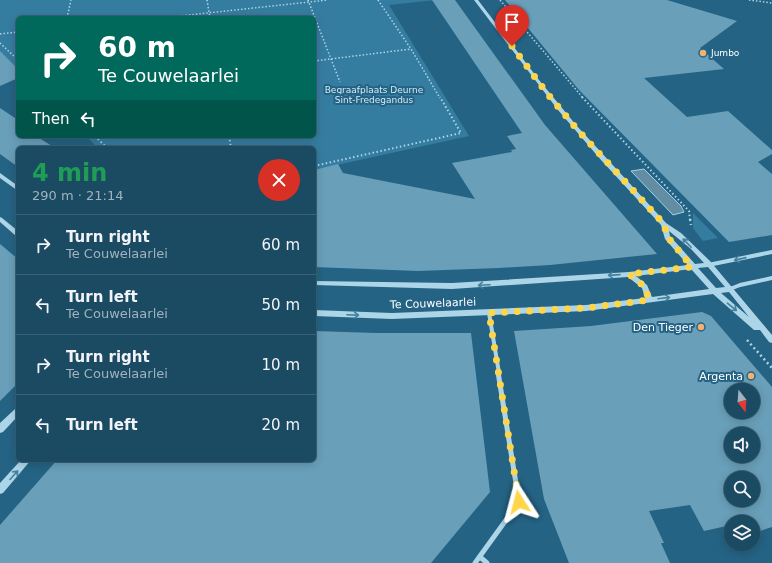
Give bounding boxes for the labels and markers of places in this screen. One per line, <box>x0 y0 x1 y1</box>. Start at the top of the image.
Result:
pin <box>495 5 529 46</box>
marker: Jumbo <box>698 48 708 58</box>
place label: Jumbo <box>710 48 740 58</box>
place label: Den Tieger <box>633 321 693 334</box>
marker: Den Tieger <box>696 322 706 332</box>
place label: Argenta <box>699 370 743 383</box>
marker: Argenta <box>746 371 756 381</box>

